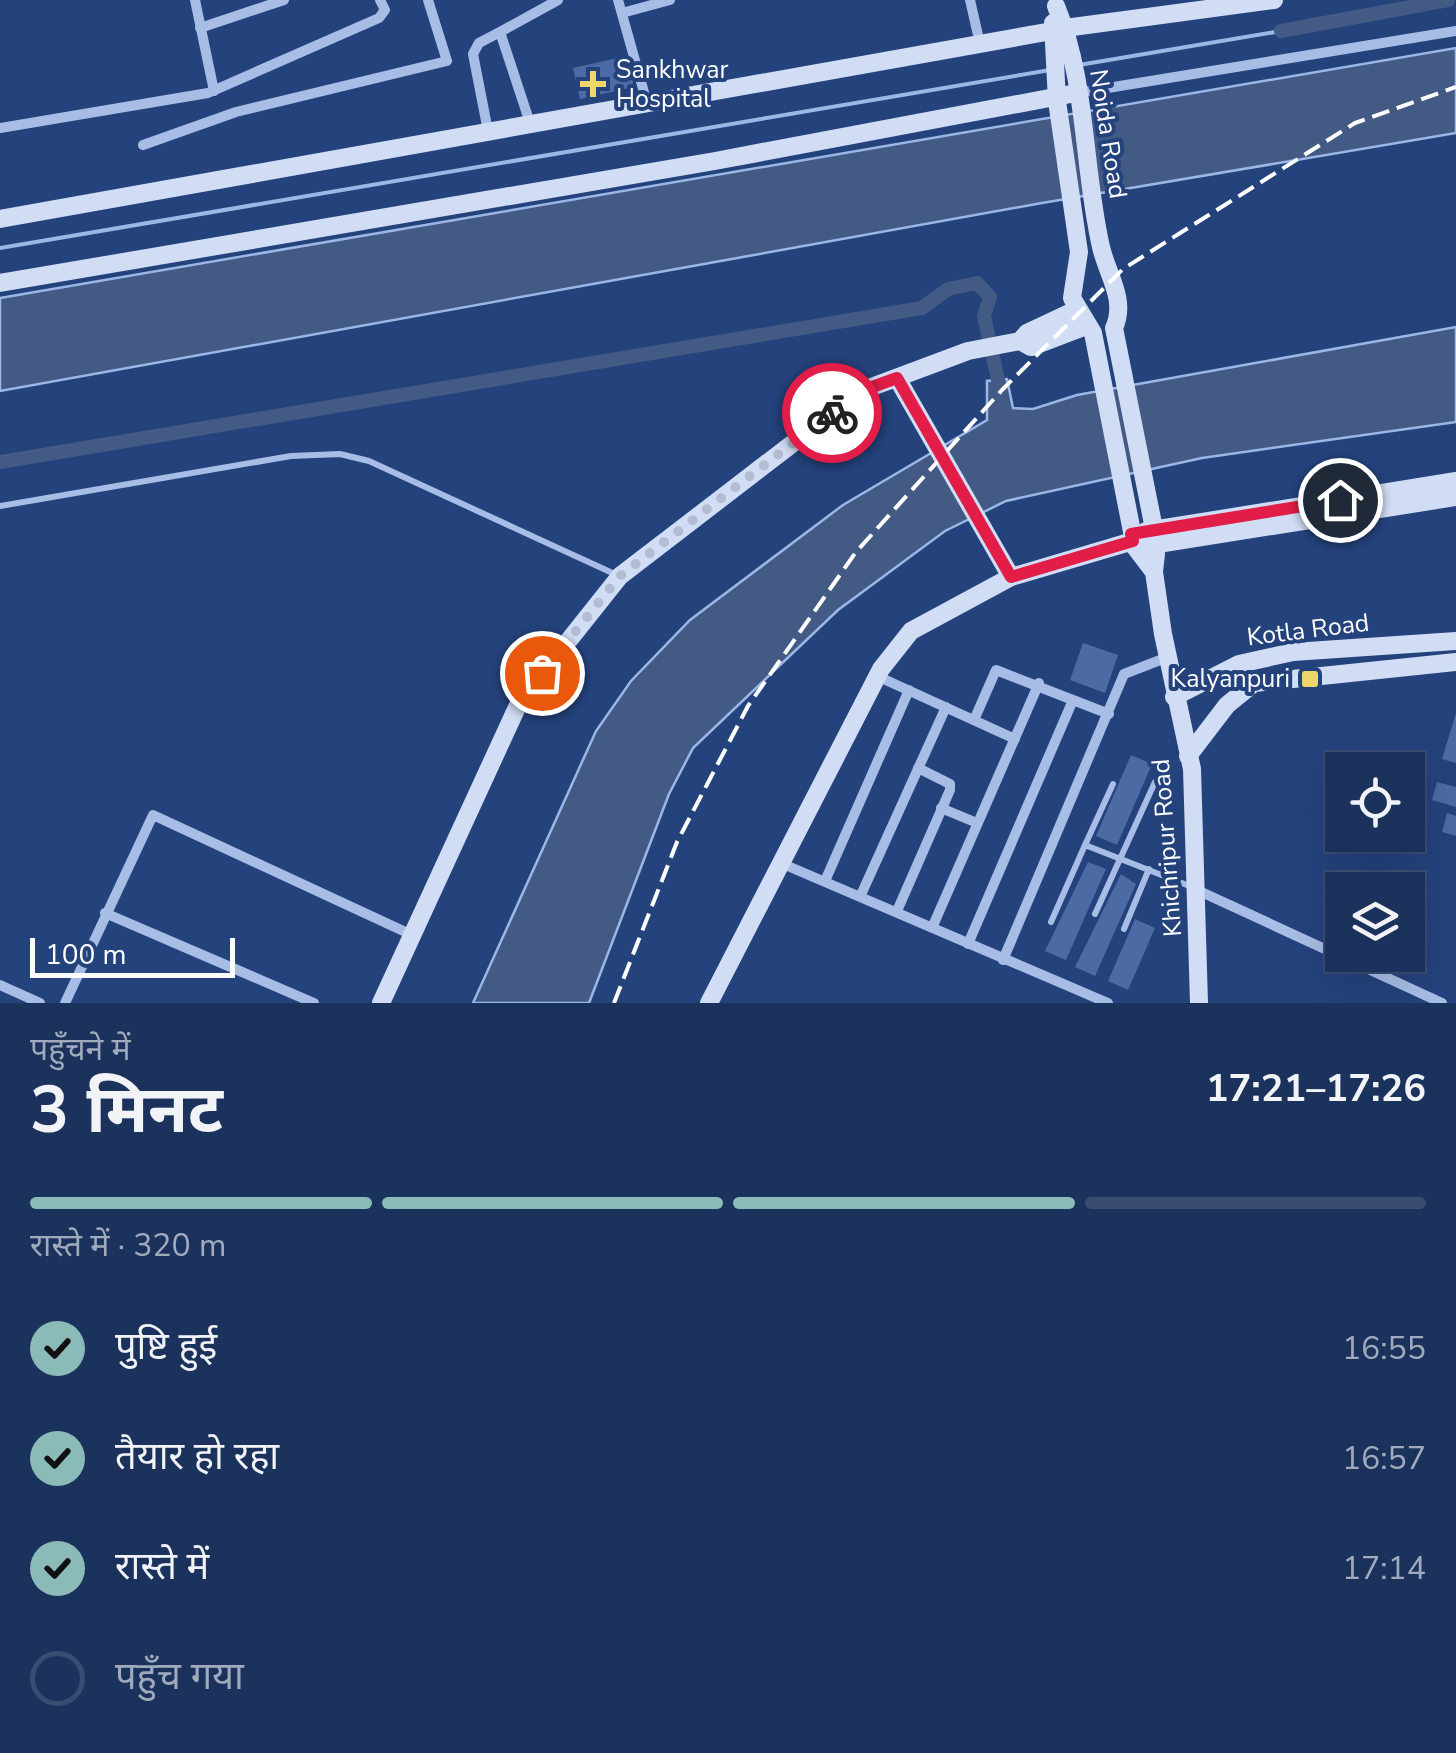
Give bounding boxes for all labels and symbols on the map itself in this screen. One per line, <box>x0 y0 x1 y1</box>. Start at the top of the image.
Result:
place label: Sankhwar Hospital <box>616 53 728 116</box>
street label: Noida Road <box>1081 67 1135 201</box>
marker: Sankhwar Hospital <box>580 71 606 97</box>
courier <box>782 363 882 463</box>
pin <box>1298 458 1383 543</box>
street label: Kotla Road <box>1245 606 1371 654</box>
pin <box>500 631 585 716</box>
place label: Kalyanpuri <box>1171 662 1290 696</box>
marker: Kalyanpuri <box>1299 668 1321 690</box>
street label: Khichripur Road <box>1144 758 1190 938</box>
scale bar <box>30 933 235 978</box>

